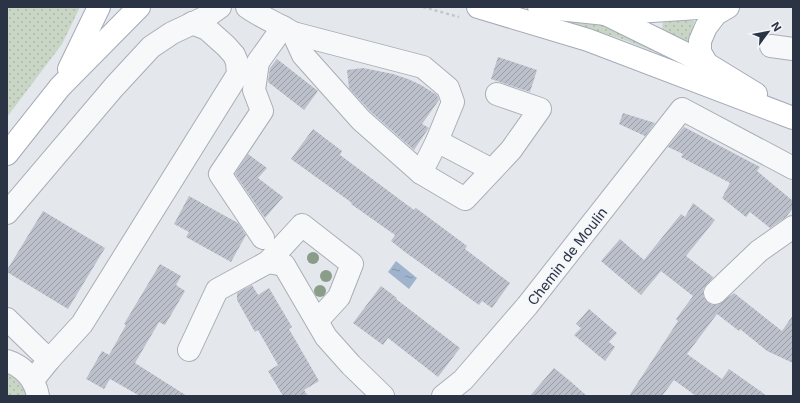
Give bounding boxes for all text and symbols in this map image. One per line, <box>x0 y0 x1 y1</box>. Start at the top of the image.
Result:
north arrow <box>748 12 788 52</box>
text: N <box>768 19 785 34</box>
street label: Chemin de Moulin <box>523 204 611 308</box>

